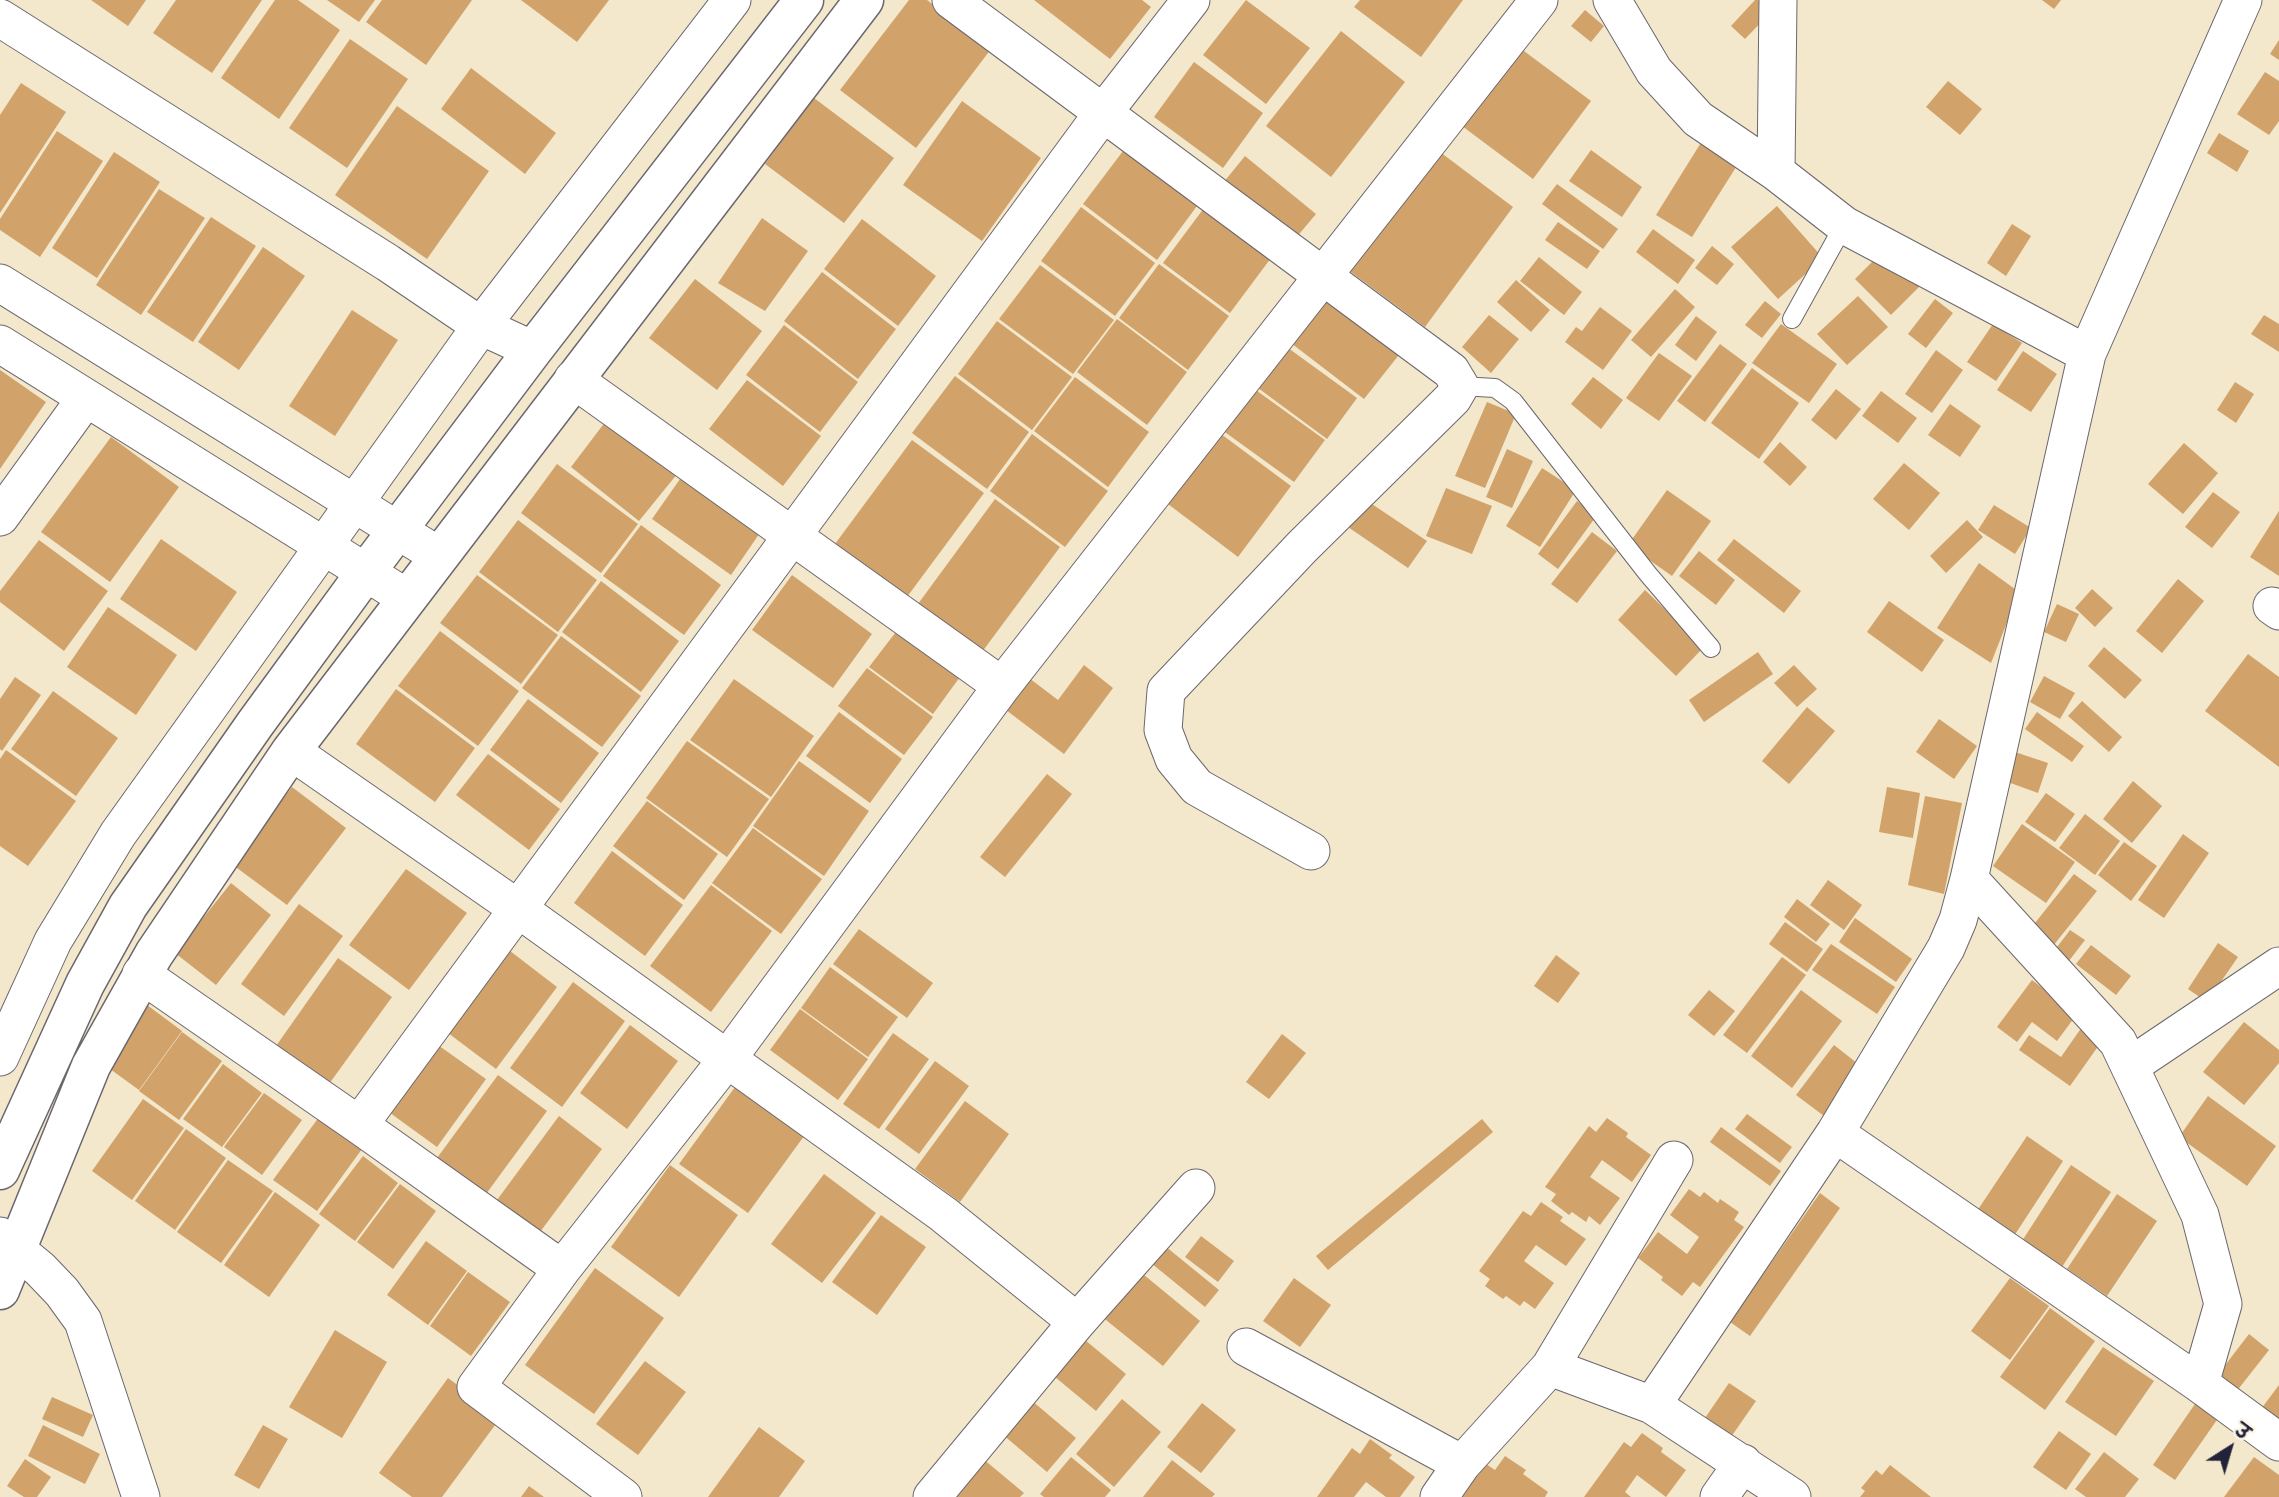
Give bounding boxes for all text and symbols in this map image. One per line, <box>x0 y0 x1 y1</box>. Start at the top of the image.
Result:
north arrow <box>2195 1413 2265 1483</box>
text: उ <box>2230 1417 2256 1445</box>

